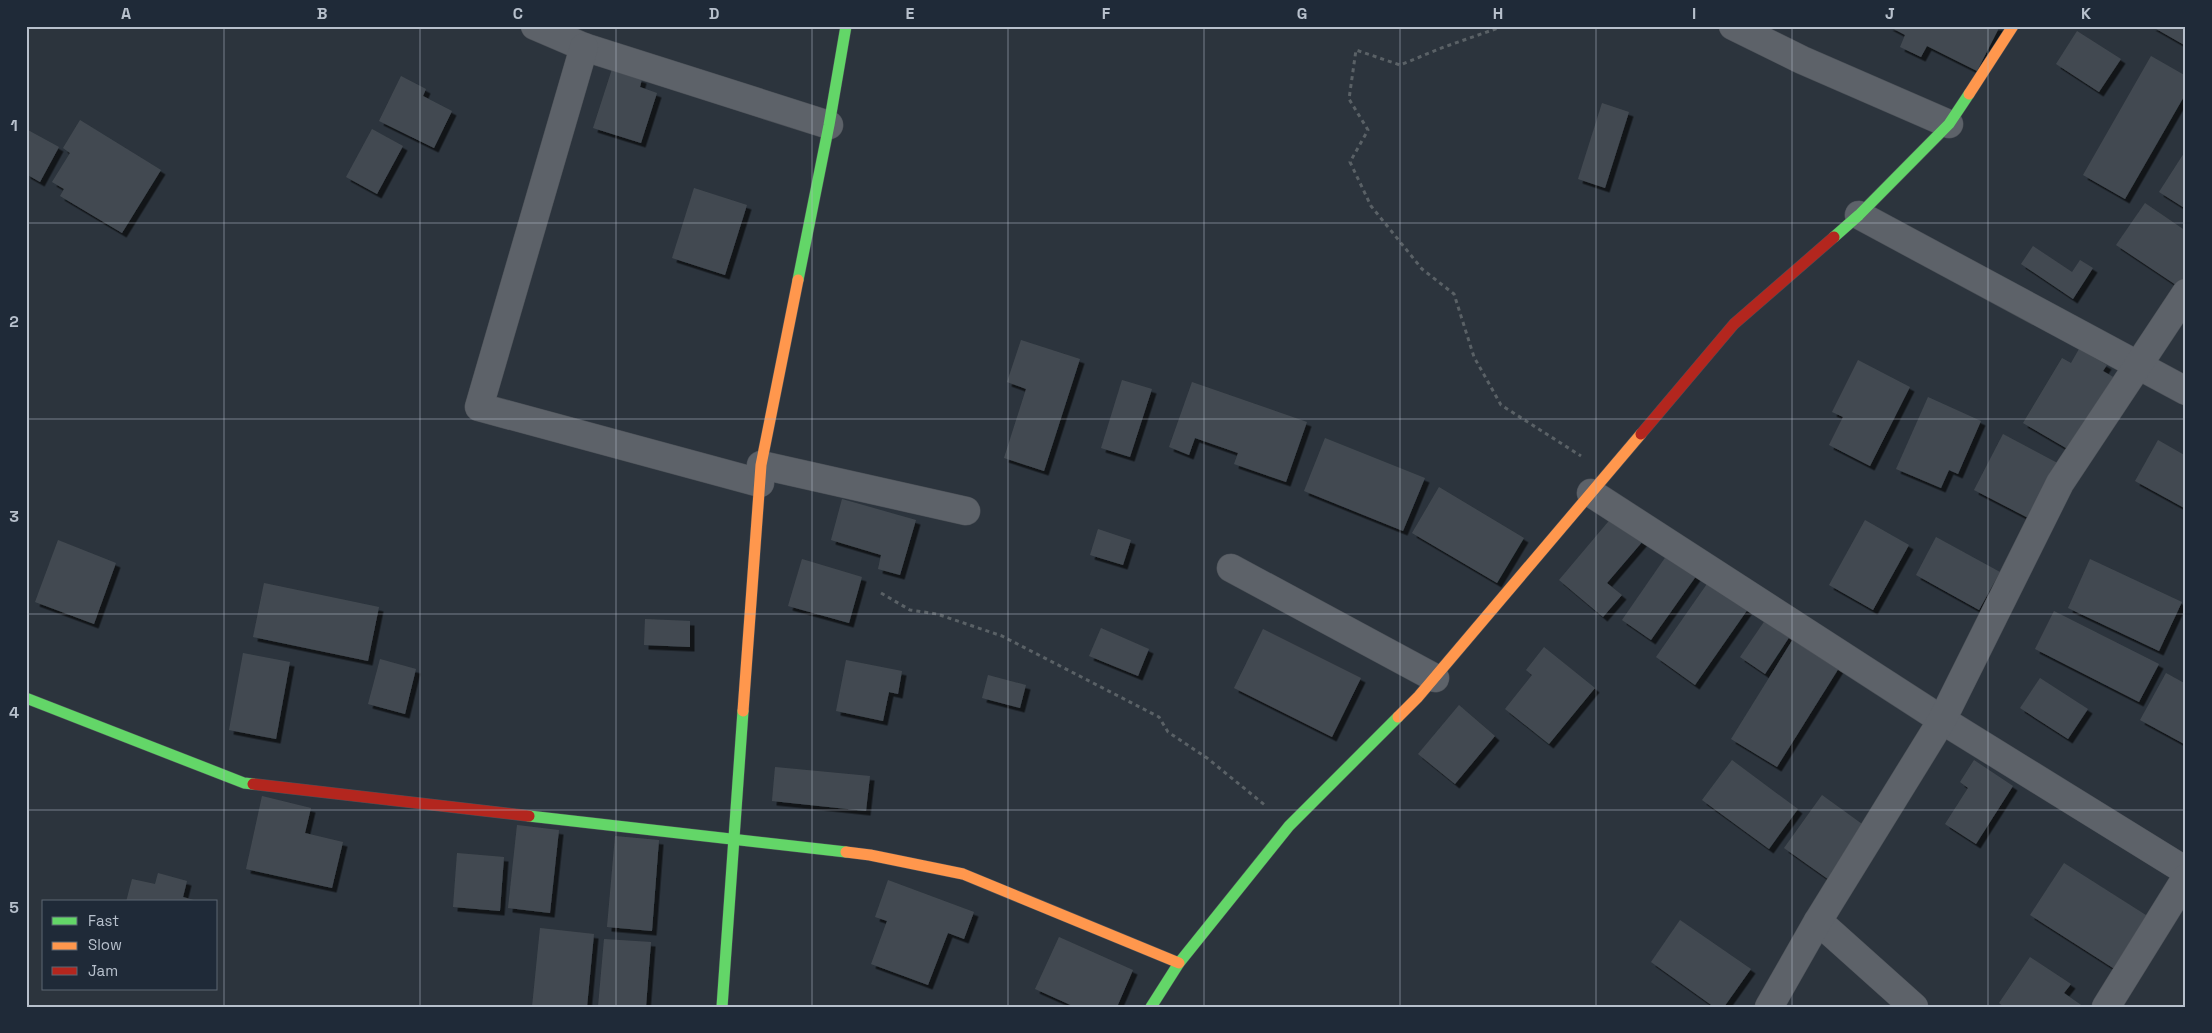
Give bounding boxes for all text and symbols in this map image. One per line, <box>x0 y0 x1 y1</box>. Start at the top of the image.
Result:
text: A <box>121 3 131 24</box>
text: B <box>317 3 327 24</box>
text: C <box>513 3 523 24</box>
text: D <box>709 3 719 24</box>
text: E <box>906 3 915 24</box>
text: F <box>1102 3 1111 24</box>
text: G <box>1297 3 1307 24</box>
text: H <box>1493 3 1503 24</box>
text: I <box>1692 3 1696 24</box>
text: J <box>1885 3 1895 24</box>
text: K <box>2081 3 2091 24</box>
text: 1 <box>10 115 18 136</box>
text: 2 <box>9 311 19 332</box>
text: 3 <box>9 506 19 527</box>
text: 4 <box>9 702 19 723</box>
text: 5 <box>9 897 19 918</box>
legend <box>42 900 218 990</box>
text: Fast <box>88 911 119 930</box>
text: Slow <box>88 935 122 954</box>
text: Jam <box>88 961 118 980</box>

